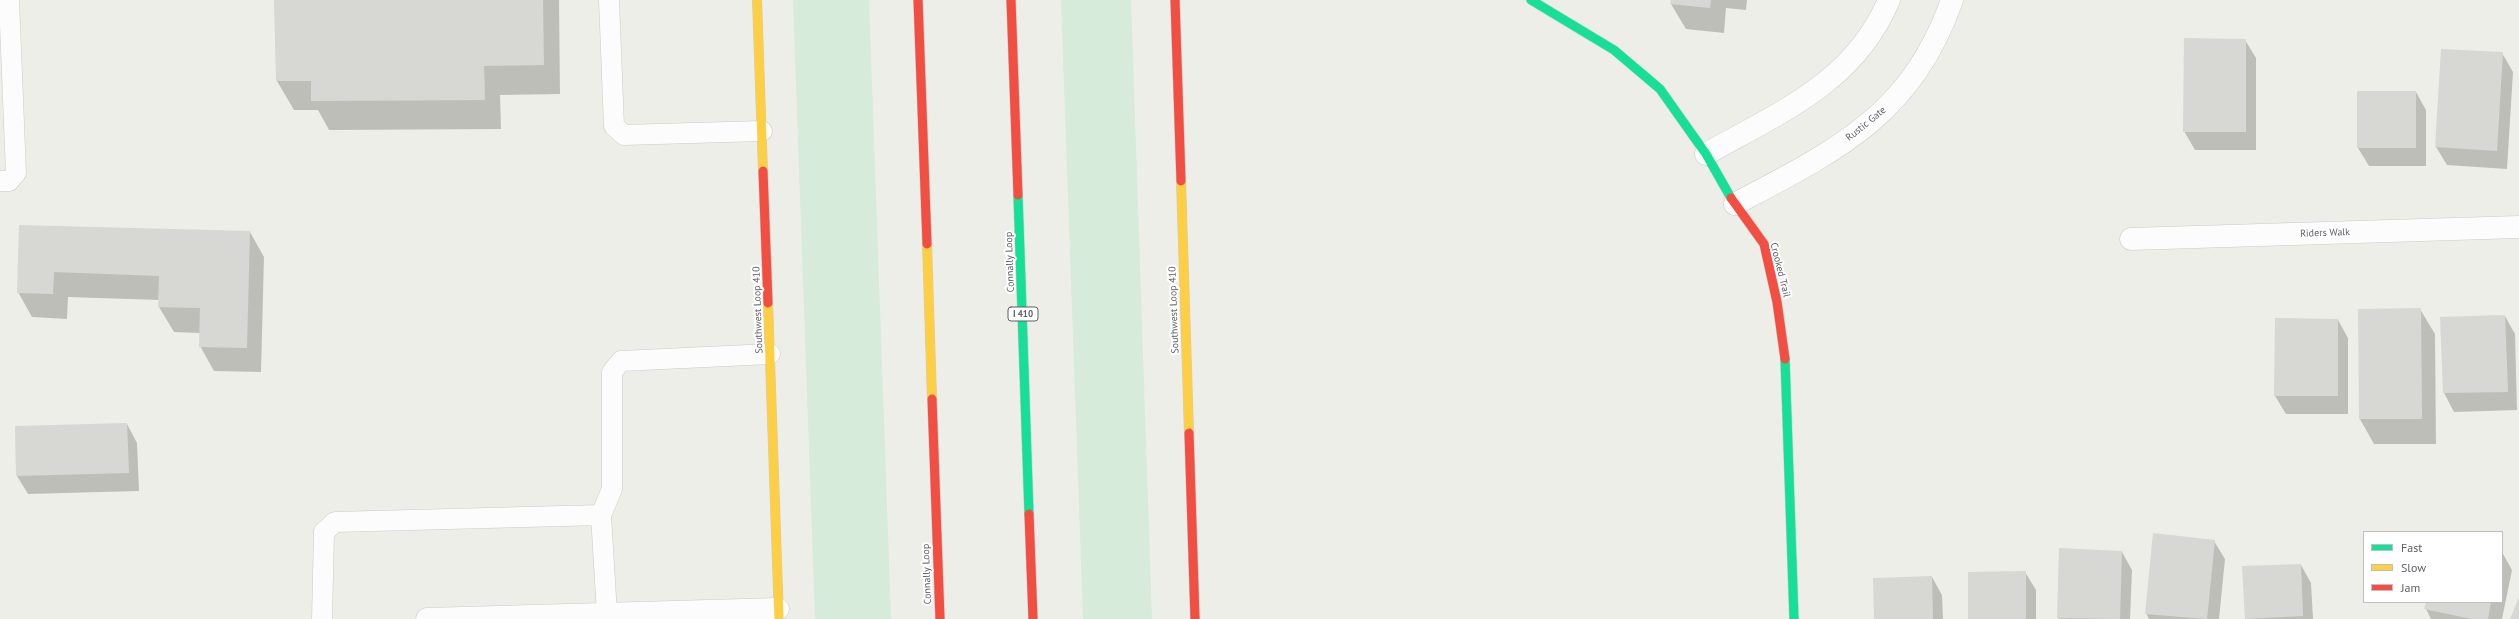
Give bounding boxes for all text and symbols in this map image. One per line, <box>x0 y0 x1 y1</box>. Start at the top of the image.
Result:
street label: Rustic Gate <box>1844 104 1888 144</box>
street label: Riders Walk <box>2300 226 2350 240</box>
street label: Connally Loop <box>1003 232 1017 292</box>
street label: Crooked Trail <box>1767 241 1793 299</box>
street label: Southwest Loop 410 <box>750 266 766 354</box>
street label: Southwest Loop 410 <box>1166 266 1182 354</box>
road number: I 410 <box>1008 307 1038 321</box>
legend <box>2363 531 2503 603</box>
text: Fast <box>2401 540 2422 555</box>
street label: Connally Loop <box>920 544 934 604</box>
text: Slow <box>2401 560 2426 575</box>
text: Jam <box>2401 580 2420 595</box>

